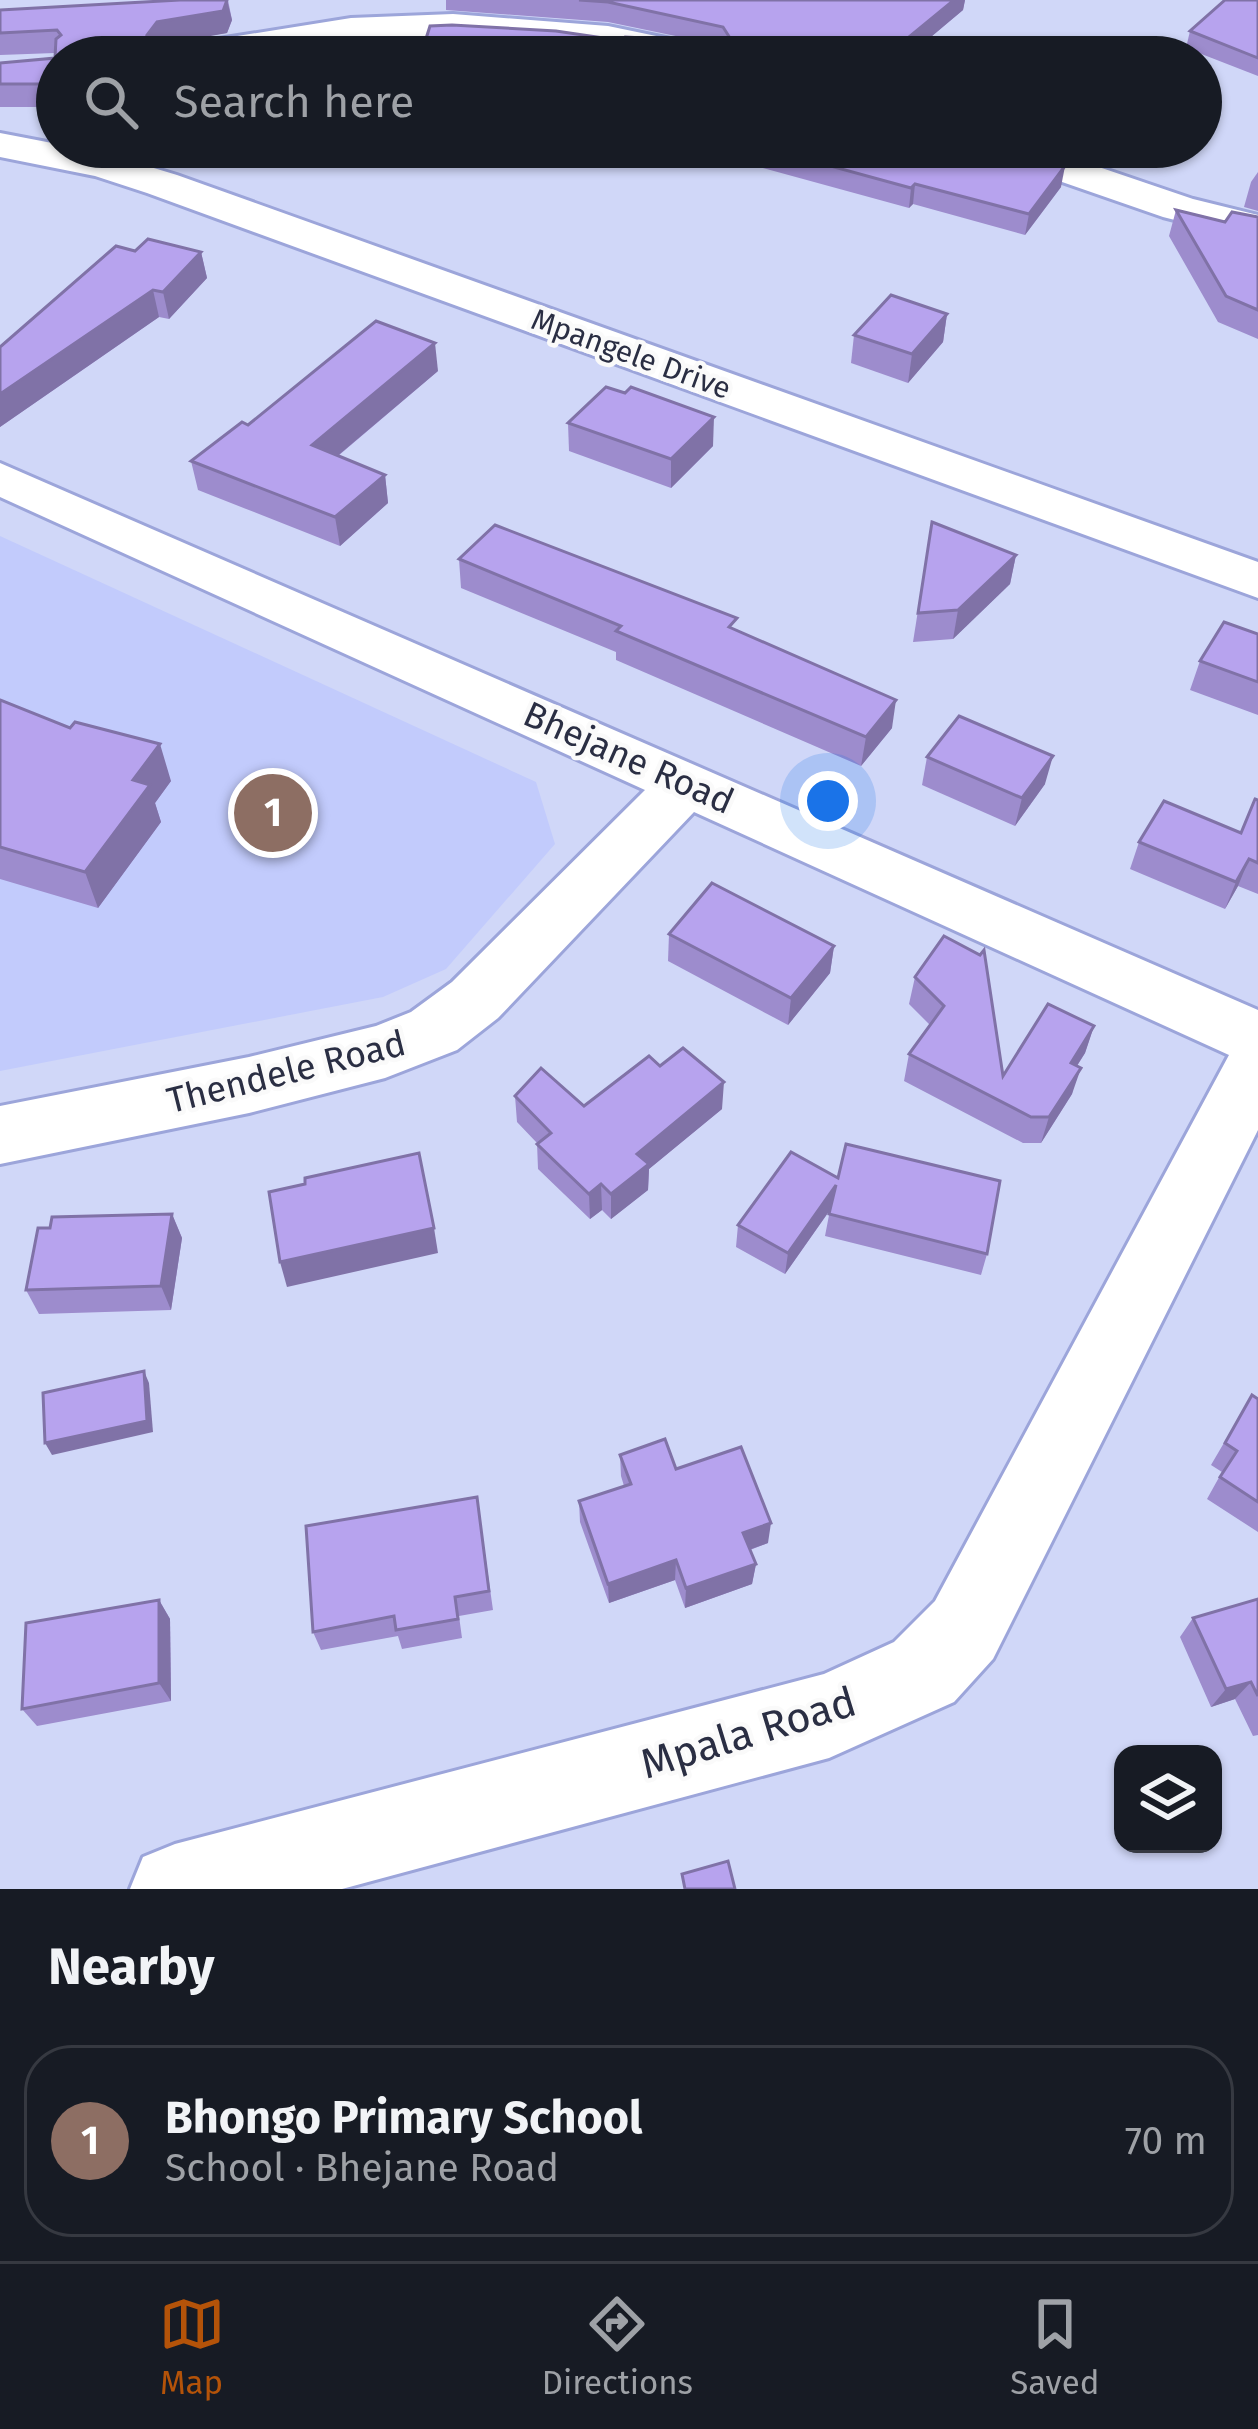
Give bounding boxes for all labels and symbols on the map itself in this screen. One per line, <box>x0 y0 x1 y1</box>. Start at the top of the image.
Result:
street label: Mpangele Drive <box>526 301 736 407</box>
street label: Bhejane Road <box>517 692 741 824</box>
pin: 1 <box>234 768 312 858</box>
your location <box>798 771 858 831</box>
street label: Thendele Road <box>162 1021 410 1123</box>
street label: Mpala Road <box>635 1677 862 1789</box>

